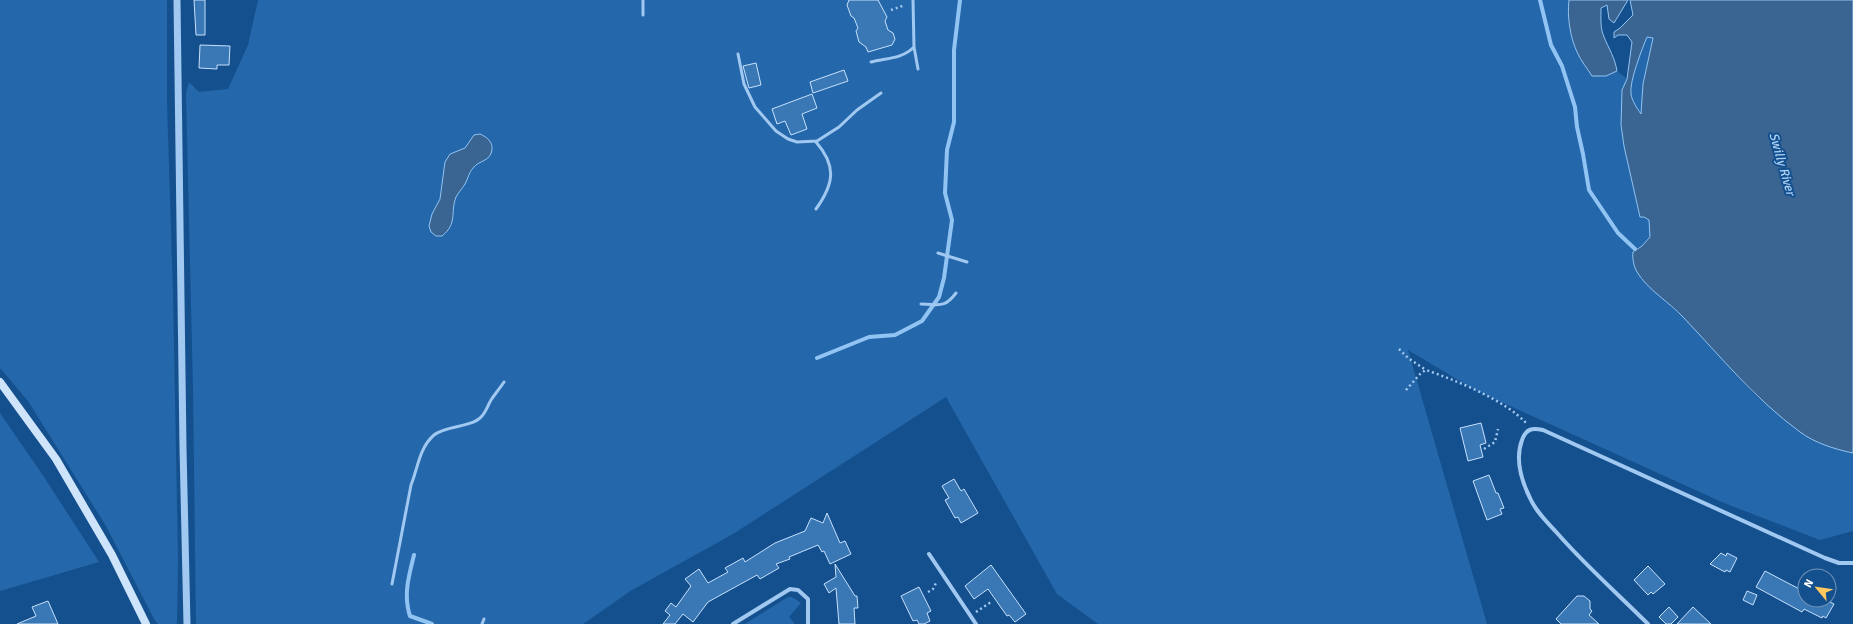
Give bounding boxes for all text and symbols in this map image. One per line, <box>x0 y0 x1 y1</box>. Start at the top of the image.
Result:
water label: Swilly River <box>1765 131 1799 199</box>
north arrow <box>1797 568 1837 608</box>
text: N <box>1801 577 1816 590</box>

